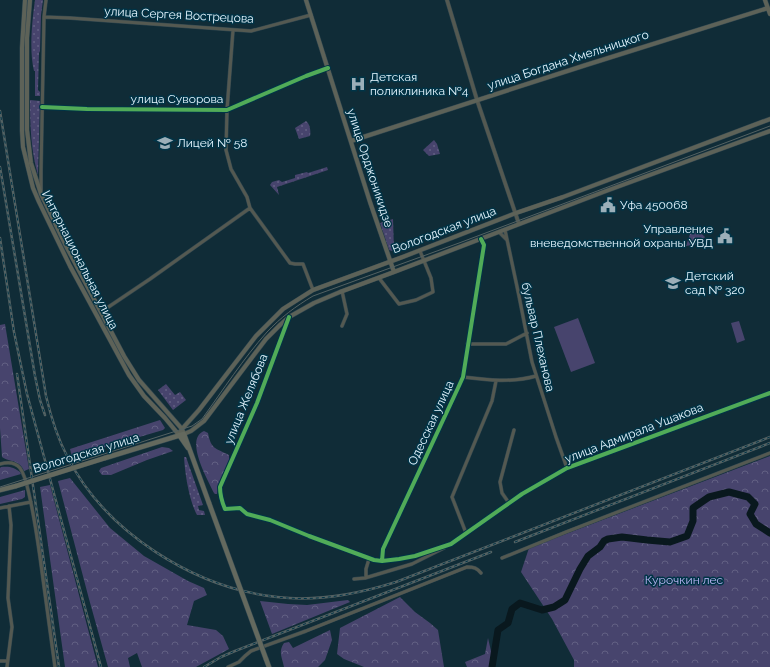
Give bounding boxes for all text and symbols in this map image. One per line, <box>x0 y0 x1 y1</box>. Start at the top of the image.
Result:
street label: улица Сергея Вострецова <box>104 4 254 26</box>
street label: улица Богдана Хмельницкого <box>486 27 650 93</box>
place label: Детская поликлиника №4 <box>370 70 469 98</box>
hospital icon: Детская поликлиника №4 <box>349 75 367 93</box>
street label: улица Суворова <box>131 92 223 106</box>
street label: улица Орджоникидзе <box>344 107 396 229</box>
school or university icon: Лицей № 58 <box>156 134 174 152</box>
place label: Лицей № 58 <box>177 136 247 150</box>
street label: Интернациональная улица <box>39 188 121 332</box>
public building icon: Уфа 450068 <box>599 196 617 214</box>
place label: Уфа 450068 <box>620 198 688 212</box>
street label: Вологодская улица <box>390 204 498 256</box>
place label: Управление вневедомственной охраны УВД <box>530 222 713 250</box>
public building icon: Управление вневедомственной охраны УВД <box>716 227 734 245</box>
place label: Детский сад № 320 <box>685 269 745 297</box>
school or university icon: Детский сад № 320 <box>664 274 682 292</box>
street label: бульвар Плеханова <box>519 281 557 393</box>
street label: улица Желябова <box>222 352 270 446</box>
street label: Одесская улица <box>405 378 457 468</box>
street label: улица Адмирала Ушакова <box>563 400 705 466</box>
street label: Вологодская улица <box>31 430 141 476</box>
park label: Курочкин лес <box>645 573 724 587</box>

